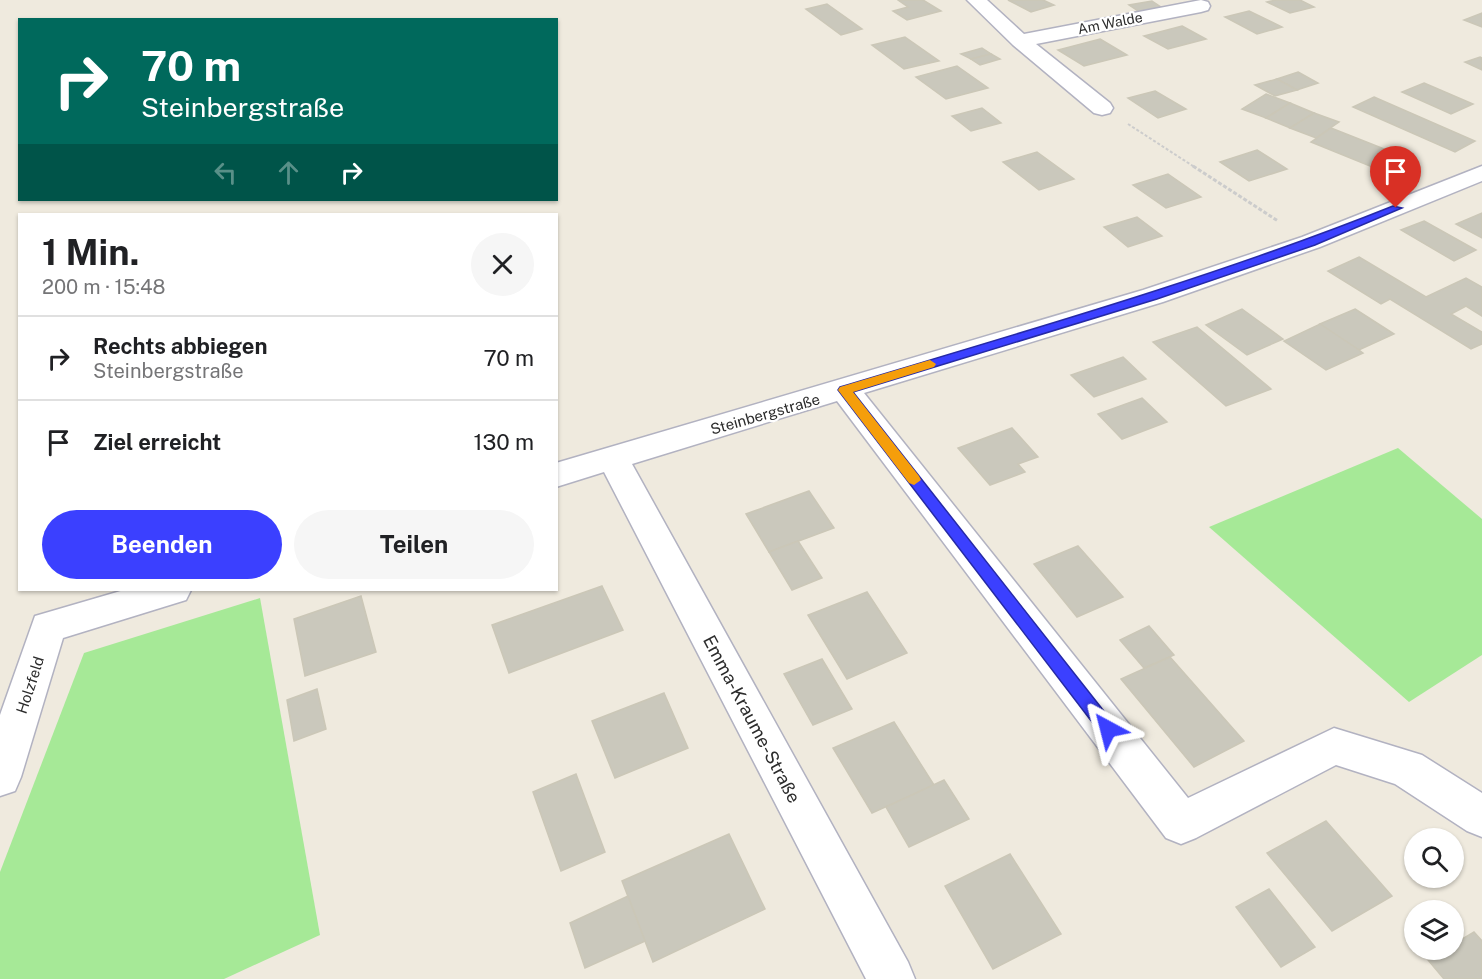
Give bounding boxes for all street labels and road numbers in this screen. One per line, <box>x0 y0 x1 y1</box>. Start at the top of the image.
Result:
street label: Am Walde <box>1076 9 1144 37</box>
street label: Steinbergstraße <box>708 390 822 438</box>
street label: Emma-Kraume-Straße <box>699 632 805 806</box>
street label: Holzfeld <box>13 654 47 716</box>

